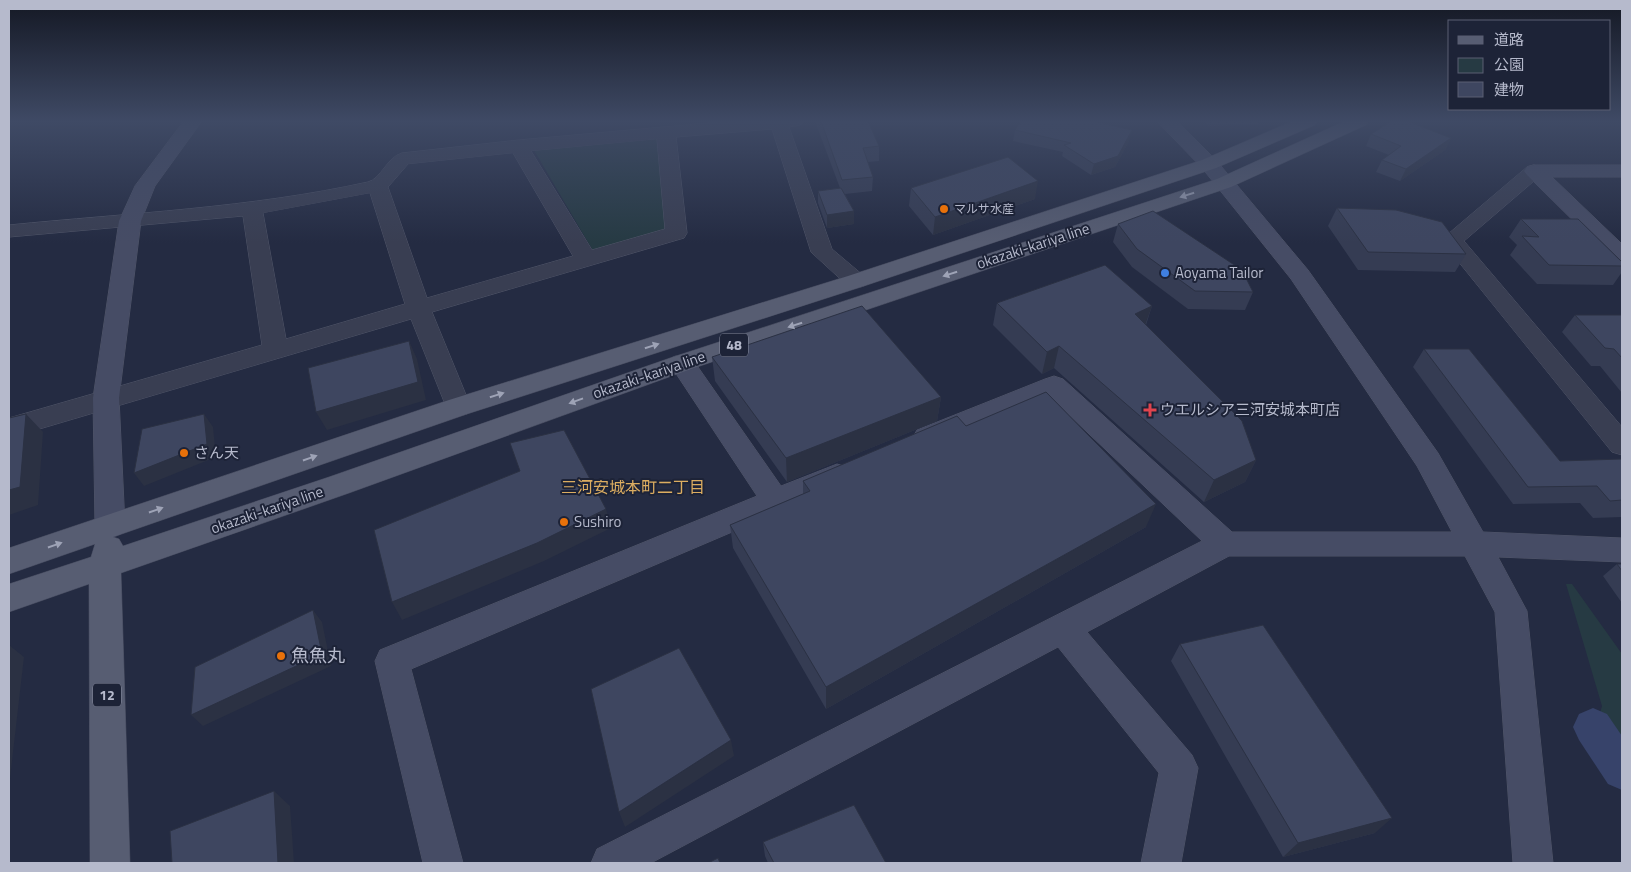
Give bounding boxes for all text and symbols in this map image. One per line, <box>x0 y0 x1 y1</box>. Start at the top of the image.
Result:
legend <box>1448 20 1611 110</box>
text: 道路 <box>1494 28 1524 51</box>
text: 公園 <box>1494 53 1524 76</box>
text: 建物 <box>1494 78 1524 101</box>
one-way arrow <box>1179 191 1194 199</box>
place label: マルサ水産 <box>954 199 1014 218</box>
marker: マルサ水産 <box>938 203 950 215</box>
street label: okazaki-kariya line <box>973 216 1092 275</box>
place label: Aoyama Tailor <box>1175 261 1264 284</box>
marker: Aoyama Tailor <box>1159 267 1171 279</box>
one-way arrow <box>942 271 957 278</box>
one-way arrow <box>788 322 803 329</box>
road number: 48 <box>720 334 748 356</box>
one-way arrow <box>645 341 660 349</box>
street label: okazaki-kariya line <box>590 345 708 405</box>
one-way arrow <box>490 390 505 398</box>
one-way arrow <box>568 398 583 405</box>
place label: ウエルシア三河安城本町店 <box>1160 398 1340 421</box>
marker: ウエルシア三河安城本町店 <box>1144 404 1156 416</box>
place label: さん天 <box>194 441 239 464</box>
marker: さん天 <box>178 447 190 459</box>
one-way arrow <box>303 454 318 462</box>
district label: 三河安城本町二丁目 <box>561 475 705 499</box>
street label: okazaki-kariya line <box>208 480 326 540</box>
one-way arrow <box>149 506 164 514</box>
place label: Sushiro <box>574 510 621 533</box>
marker: Sushiro <box>558 516 570 528</box>
one-way arrow <box>48 541 63 549</box>
place label: 魚魚丸 <box>291 642 345 669</box>
marker: 魚魚丸 <box>275 650 287 662</box>
road number: 12 <box>93 684 121 706</box>

